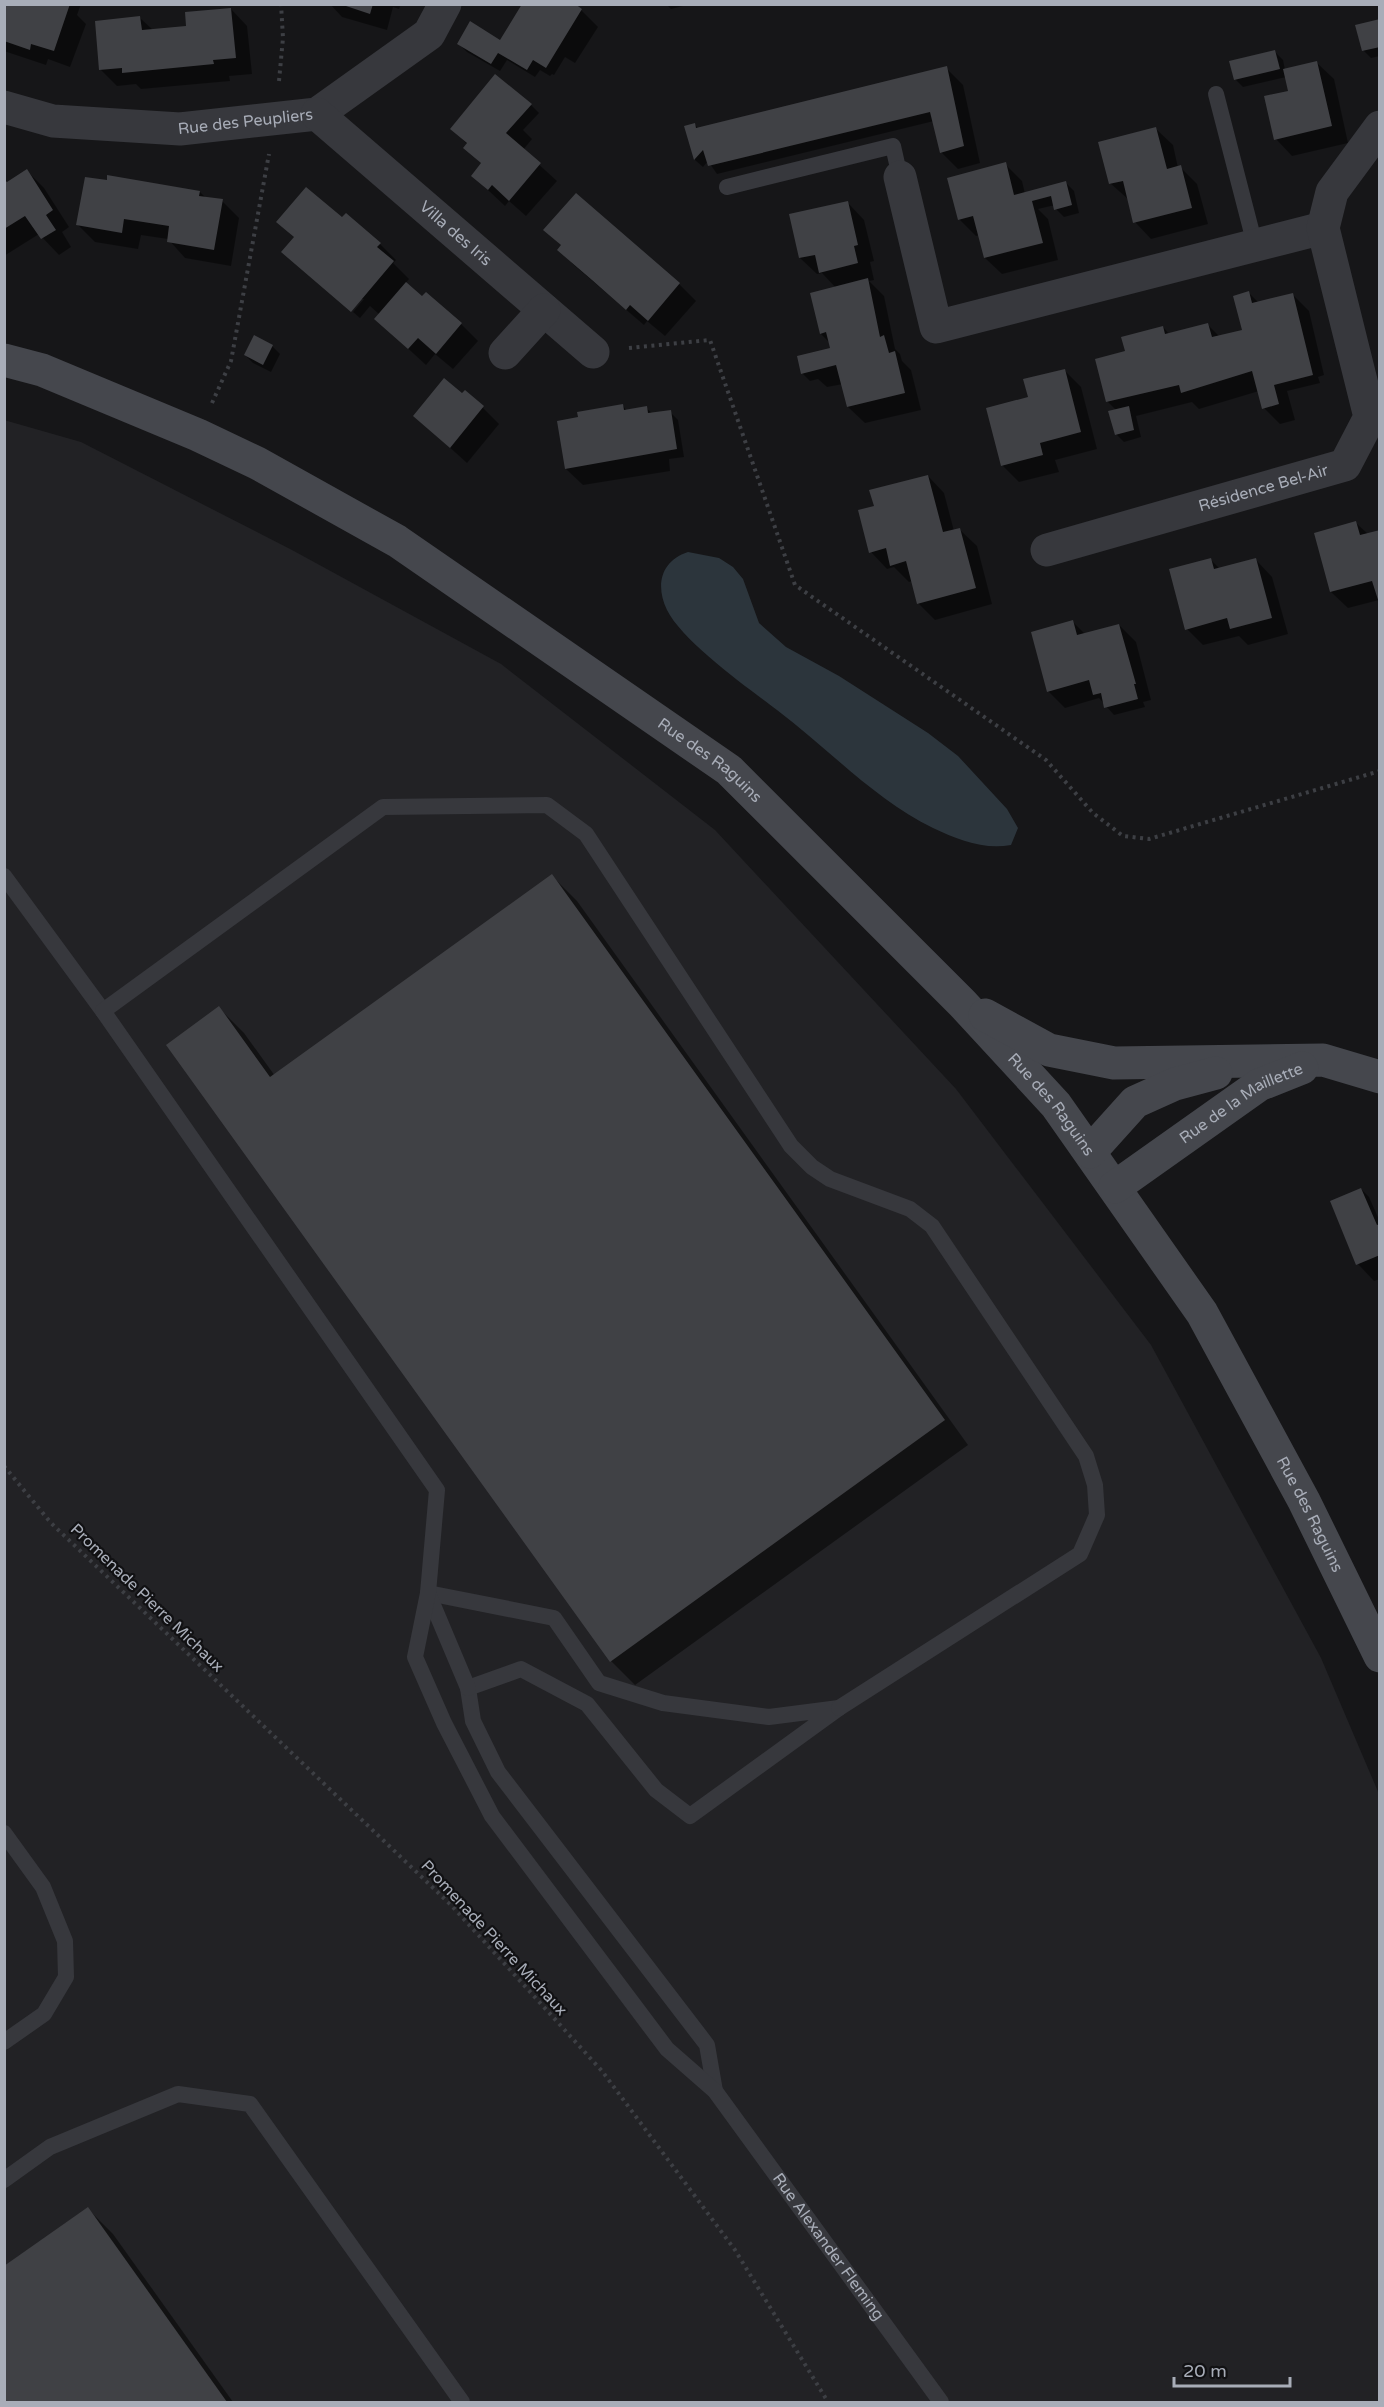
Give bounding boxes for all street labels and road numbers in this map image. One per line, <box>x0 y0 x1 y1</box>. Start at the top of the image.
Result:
street label: Rue des Peupliers <box>177 105 314 139</box>
street label: Villa des Iris <box>415 197 496 270</box>
street label: Résidence Bel-Air <box>1196 460 1331 516</box>
street label: Rue des Raguins <box>654 714 766 807</box>
street label: Rue des Raguins <box>1003 1049 1099 1160</box>
street label: Rue de la Maillette <box>1175 1059 1306 1148</box>
street label: Rue des Raguins <box>1272 1453 1347 1576</box>
street label: Promenade Pierre Michaux <box>66 1519 228 1677</box>
street label: Promenade Pierre Michaux <box>417 1856 571 2020</box>
street label: Rue Alexander Fleming <box>768 2169 888 2324</box>

